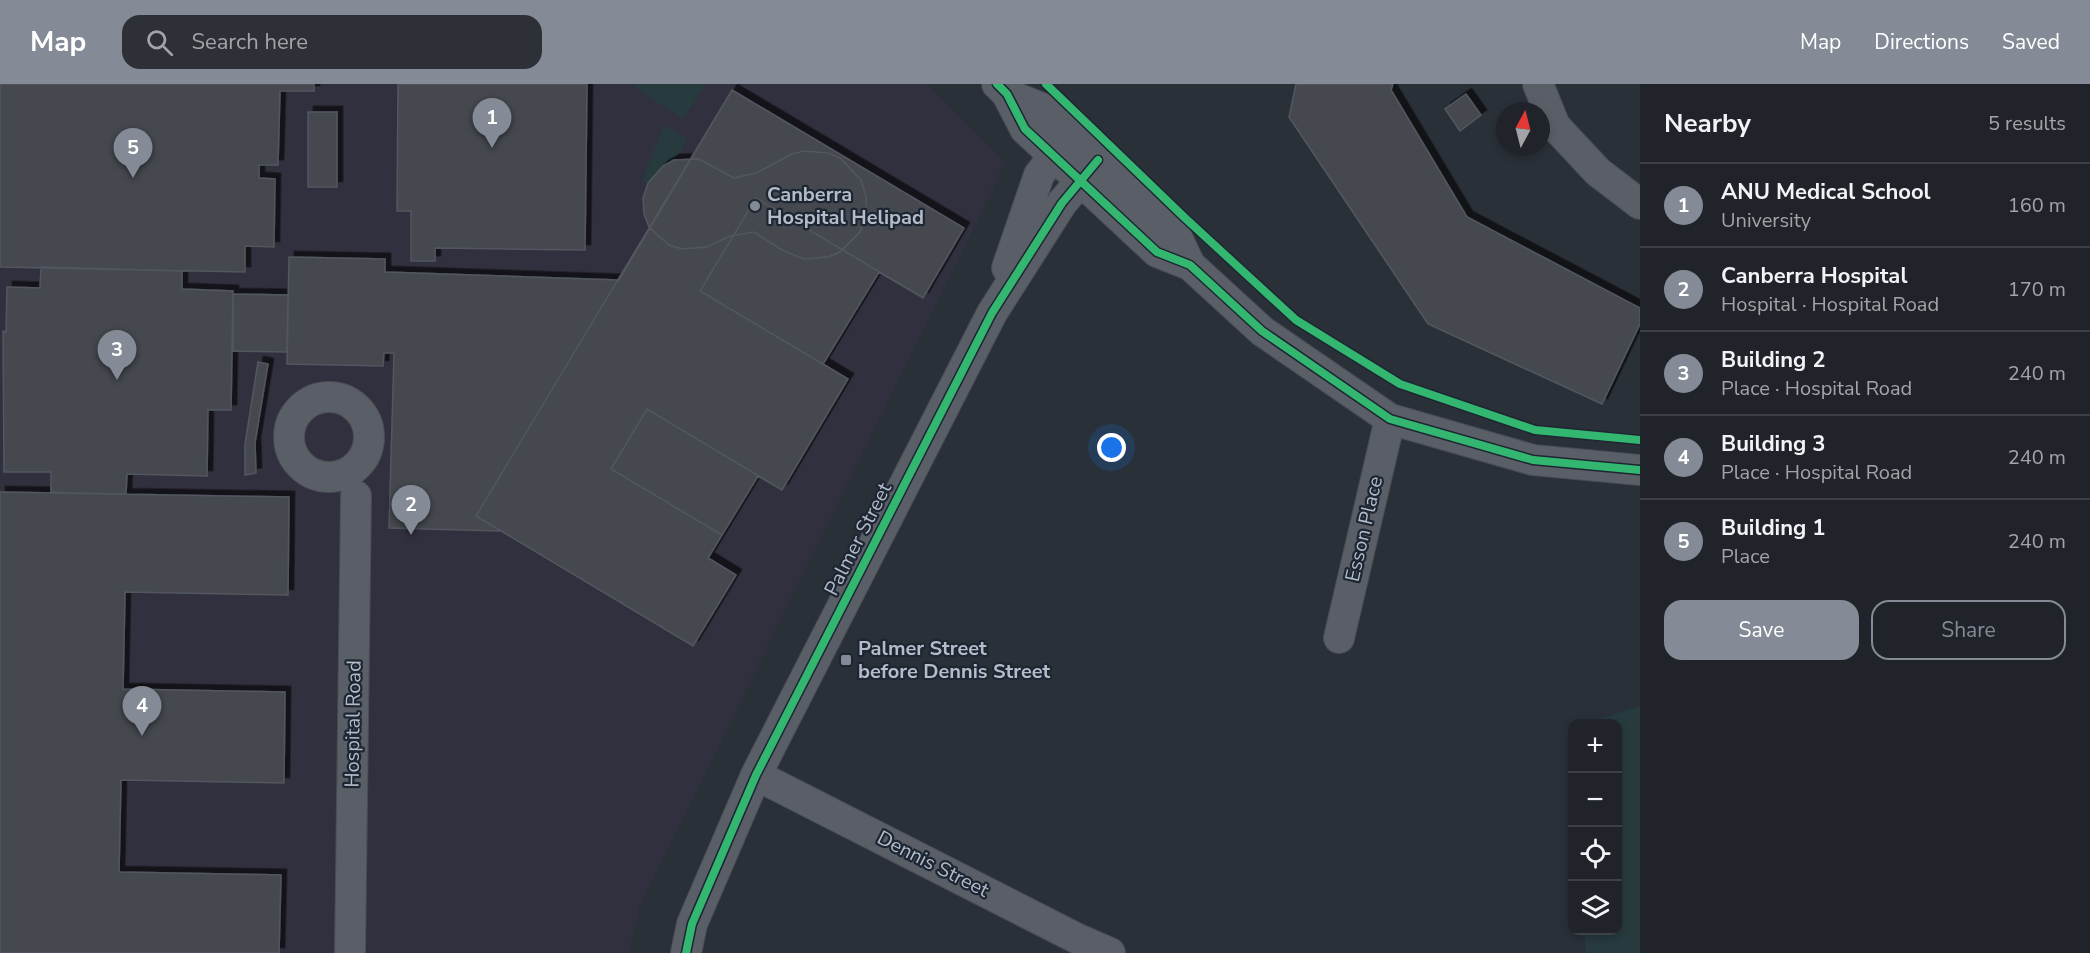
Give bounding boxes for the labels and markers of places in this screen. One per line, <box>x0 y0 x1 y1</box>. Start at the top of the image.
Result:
pin: 1 <box>472 98 512 148</box>
pin: 5 <box>114 128 152 178</box>
place label: Canberra Hospital Helipad <box>767 181 924 231</box>
marker: Canberra Hospital Helipad <box>748 199 762 213</box>
pin: 3 <box>98 330 136 380</box>
pin: 2 <box>392 486 430 535</box>
place label: Palmer Street before Dennis Street <box>858 635 1051 685</box>
marker: Palmer Street before Dennis Street <box>839 653 853 667</box>
pin: 4 <box>122 686 162 736</box>

